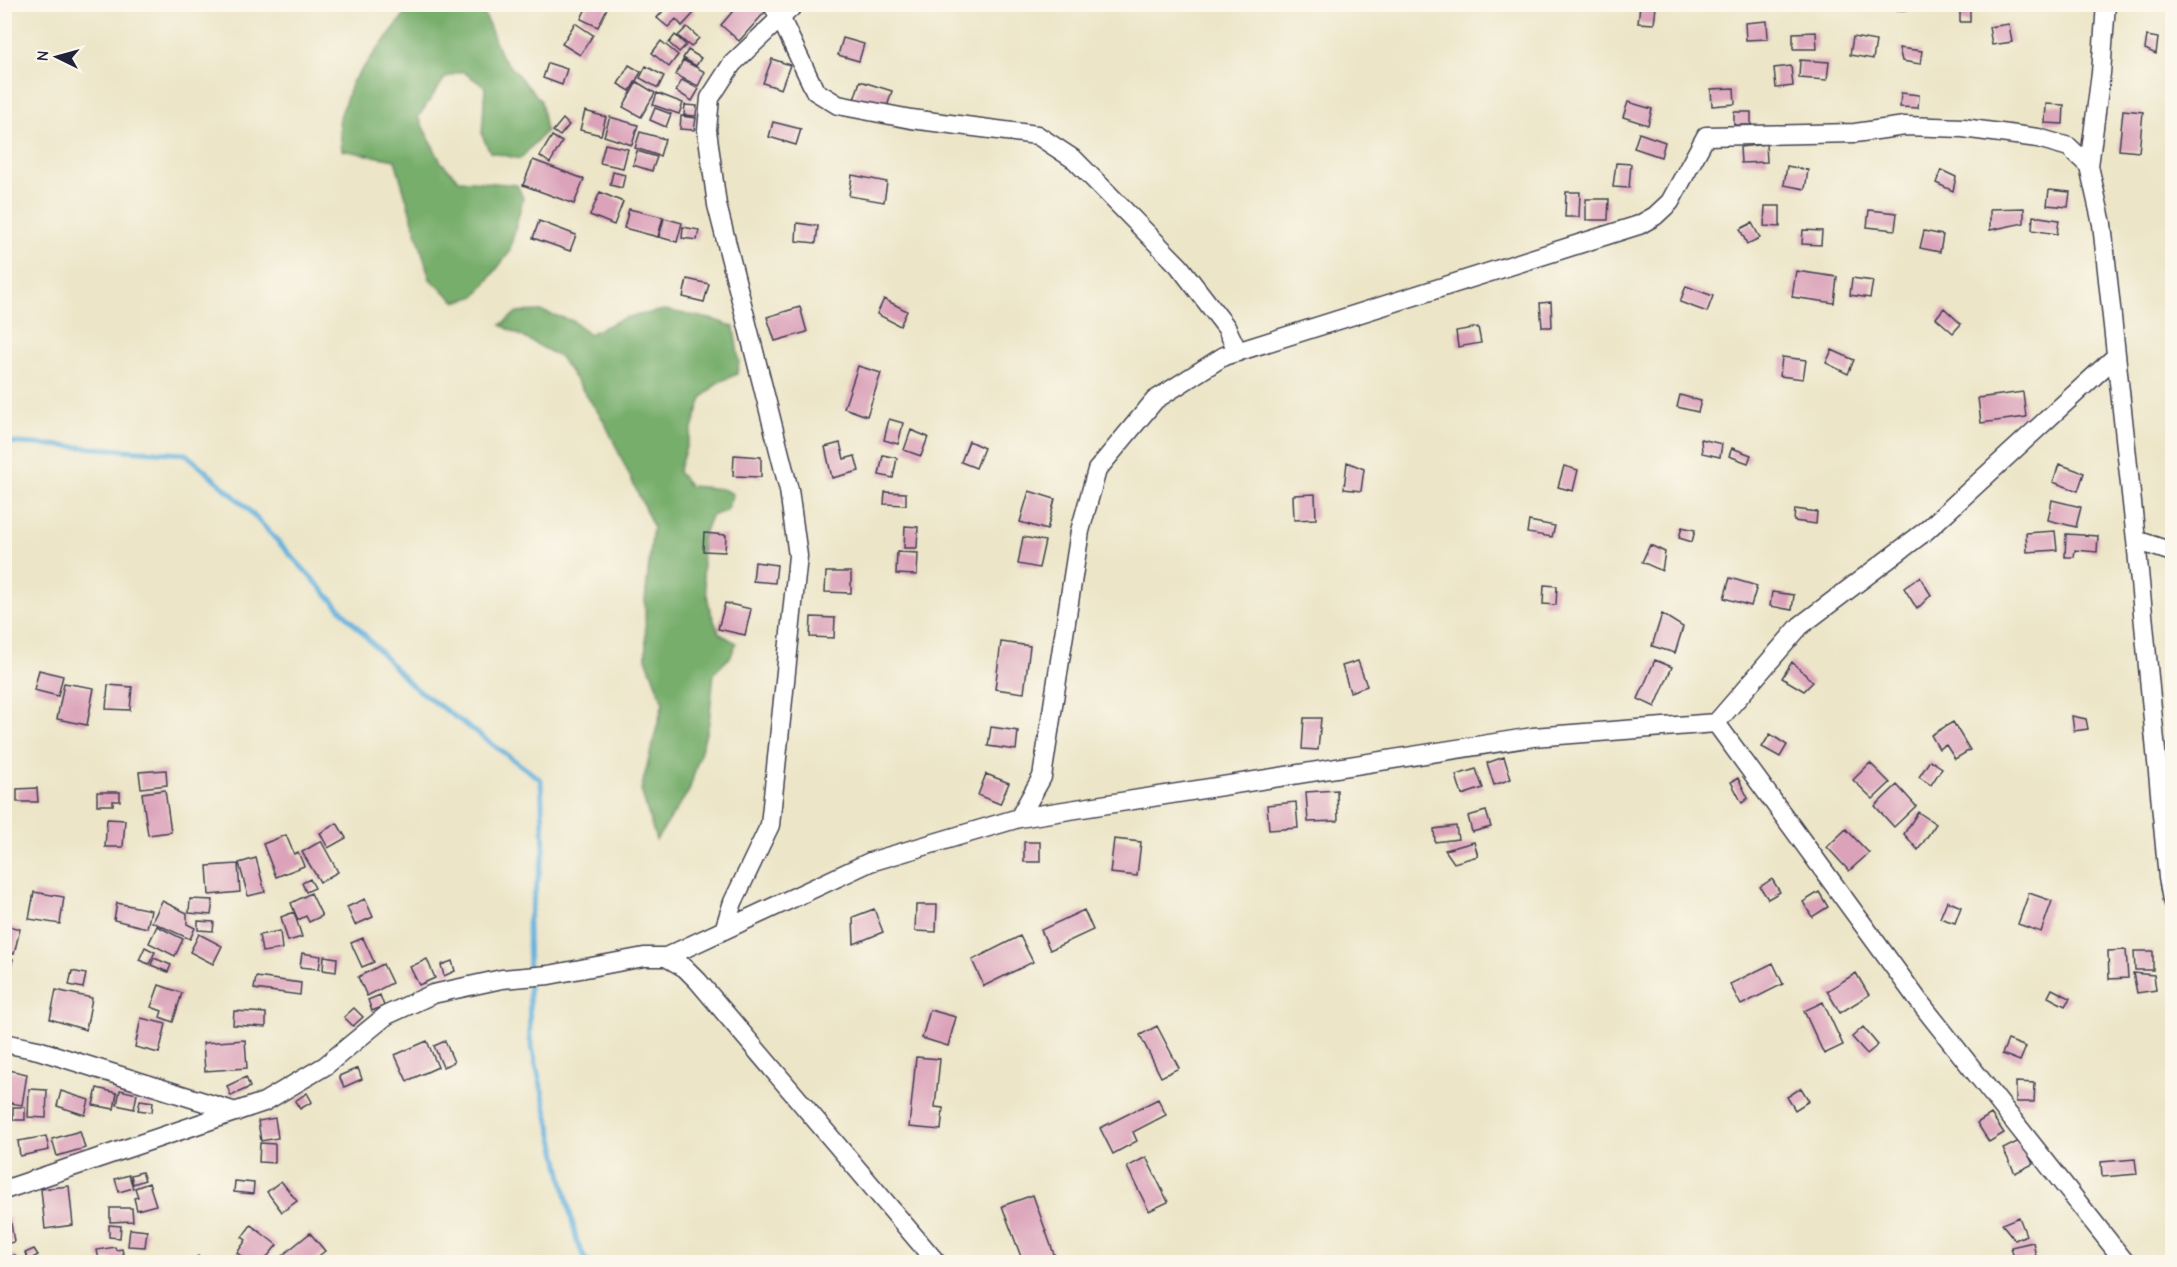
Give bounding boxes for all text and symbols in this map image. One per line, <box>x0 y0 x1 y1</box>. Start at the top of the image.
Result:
north arrow <box>27 27 87 87</box>
text: N <box>34 50 52 62</box>

